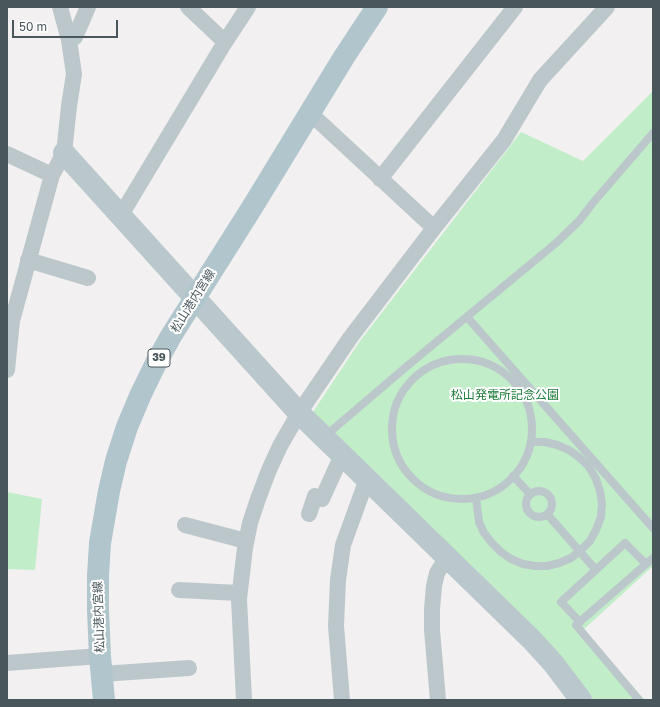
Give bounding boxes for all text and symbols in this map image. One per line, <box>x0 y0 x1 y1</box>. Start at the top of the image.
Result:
scale bar <box>14 12 120 38</box>
text: 50 m <box>19 19 47 34</box>
street label: 松山港内宮線 <box>168 267 218 335</box>
road number: 39 <box>148 349 170 367</box>
park label: 松山発電所記念公園 <box>451 388 559 402</box>
street label: 松山港内宮線 <box>91 581 107 653</box>

